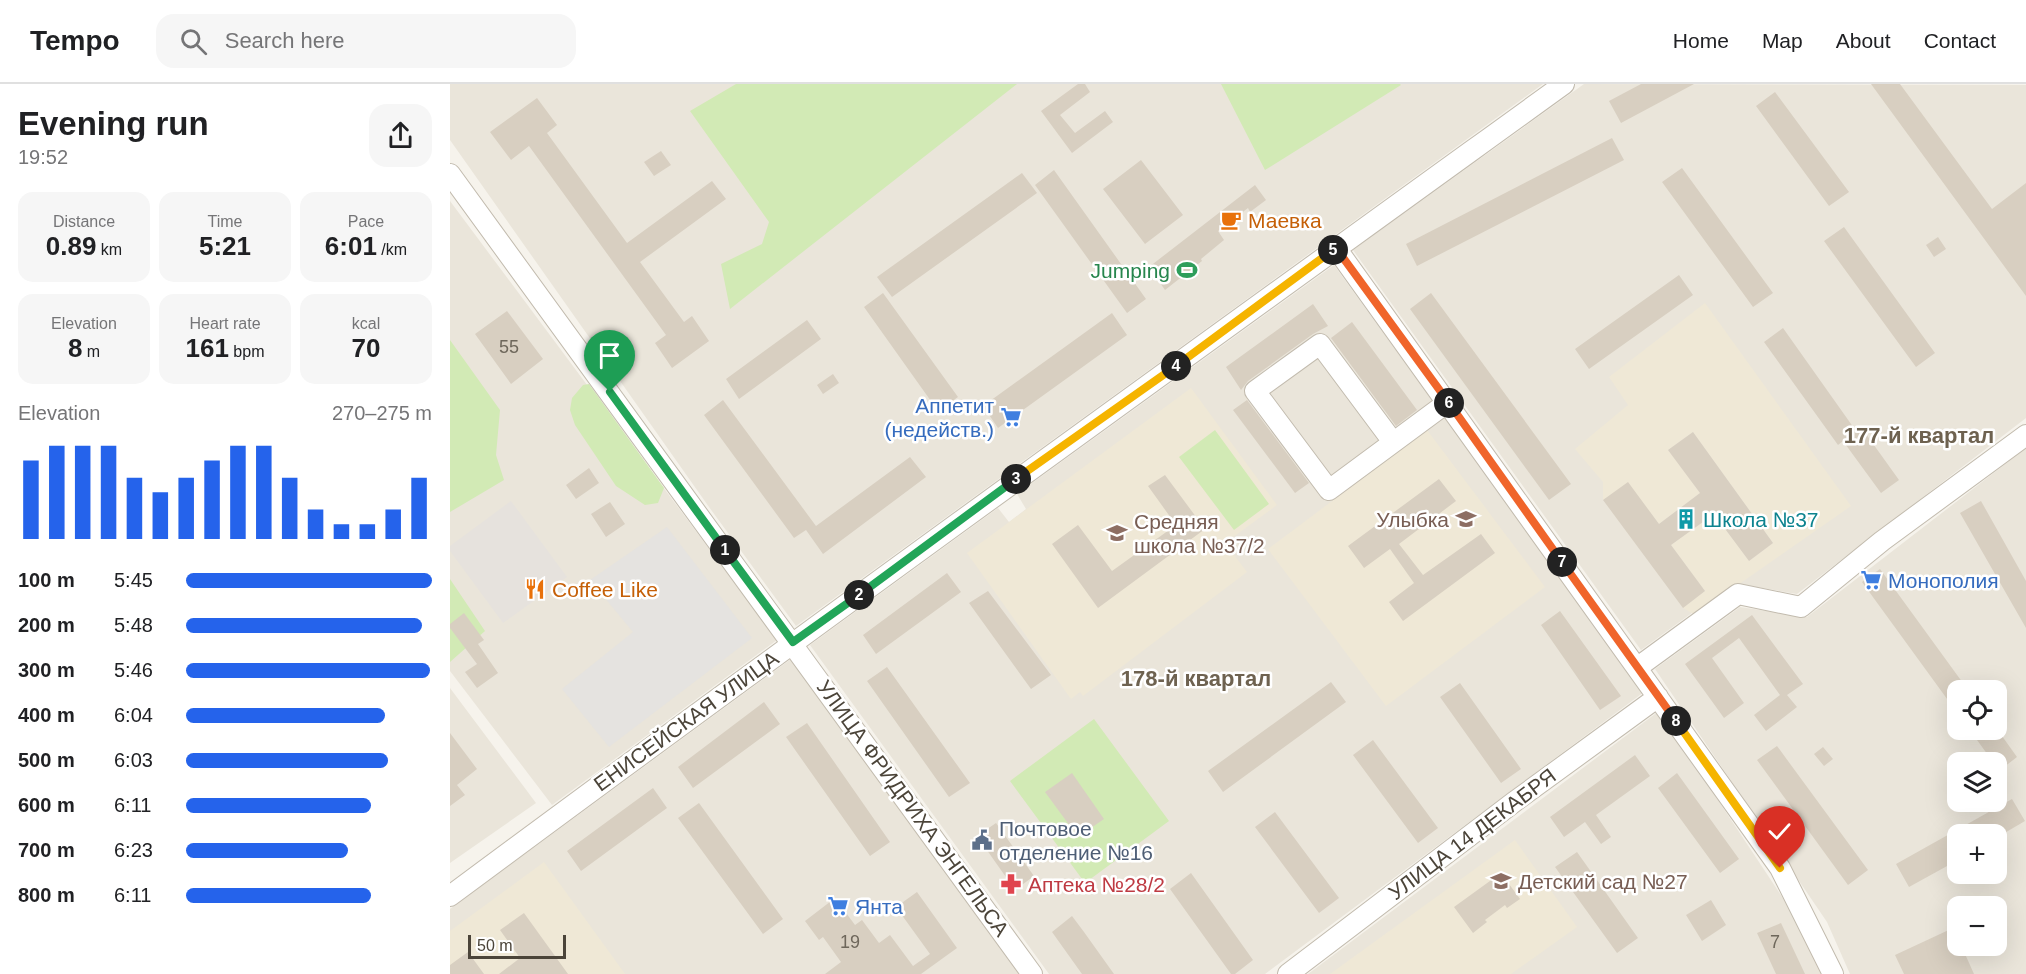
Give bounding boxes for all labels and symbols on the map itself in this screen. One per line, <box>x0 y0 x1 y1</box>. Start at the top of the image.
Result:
cafe icon: Маевка <box>1219 208 1243 232</box>
place label: Маевка <box>1248 209 1322 232</box>
pin: 5 <box>1318 235 1348 265</box>
sports icon: Jumping <box>1175 258 1199 282</box>
place label: Jumping <box>1091 259 1170 282</box>
pin <box>584 330 635 392</box>
house number: 55 <box>499 337 519 357</box>
pin: 4 <box>1161 351 1191 381</box>
pin: 6 <box>1434 388 1464 418</box>
place label: Аппетит (недейств.) <box>884 394 994 441</box>
supermarket icon: Аппетит (недейств.) <box>999 405 1023 429</box>
district label: 177-й квартал <box>1844 423 1994 448</box>
pin: 3 <box>1001 464 1031 494</box>
school or university icon: Улыбка <box>1454 507 1478 531</box>
building icon: Школа №37 <box>1674 507 1698 531</box>
place label: Улыбка <box>1376 508 1449 531</box>
place label: Школа №37 <box>1703 508 1819 531</box>
place label: Средняя школа №37/2 <box>1134 510 1265 557</box>
school or university icon: Средняя школа №37/2 <box>1105 521 1129 545</box>
pin: 1 <box>710 535 740 565</box>
pin: 7 <box>1547 547 1577 577</box>
supermarket icon: Монополия <box>1859 568 1883 592</box>
place label: Монополия <box>1888 569 1999 592</box>
restaurant icon: Coffee Like <box>523 577 547 601</box>
place label: Coffee Like <box>552 578 658 601</box>
pin: 2 <box>844 580 874 610</box>
street label: ЕНИСЕЙСКАЯ УЛИЦА <box>589 646 783 796</box>
district label: 178-й квартал <box>1121 666 1271 691</box>
street label: УЛИЦА ФРИДРИХА ЭНГЕЛЬСА <box>812 676 1014 940</box>
pin: 8 <box>1661 706 1691 736</box>
street label: УЛИЦА 14 ДЕКАБРЯ <box>1384 764 1560 904</box>
pin <box>1754 806 1805 868</box>
place label: Почтовое отделение №16 <box>999 817 1153 864</box>
public building icon: Почтовое отделение №16 <box>970 828 994 852</box>
school or university icon: Детский сад №27 <box>1489 869 1513 893</box>
place label: Детский сад №27 <box>1518 870 1688 893</box>
pharmacy icon: Аптека №28/2 <box>999 872 1023 896</box>
place label: Аптека №28/2 <box>1028 873 1165 896</box>
supermarket icon: Янта <box>826 894 850 918</box>
place label: Янта <box>855 895 903 918</box>
scale bar <box>468 932 566 960</box>
house number: 19 <box>840 932 860 952</box>
house number: 7 <box>1770 932 1780 952</box>

